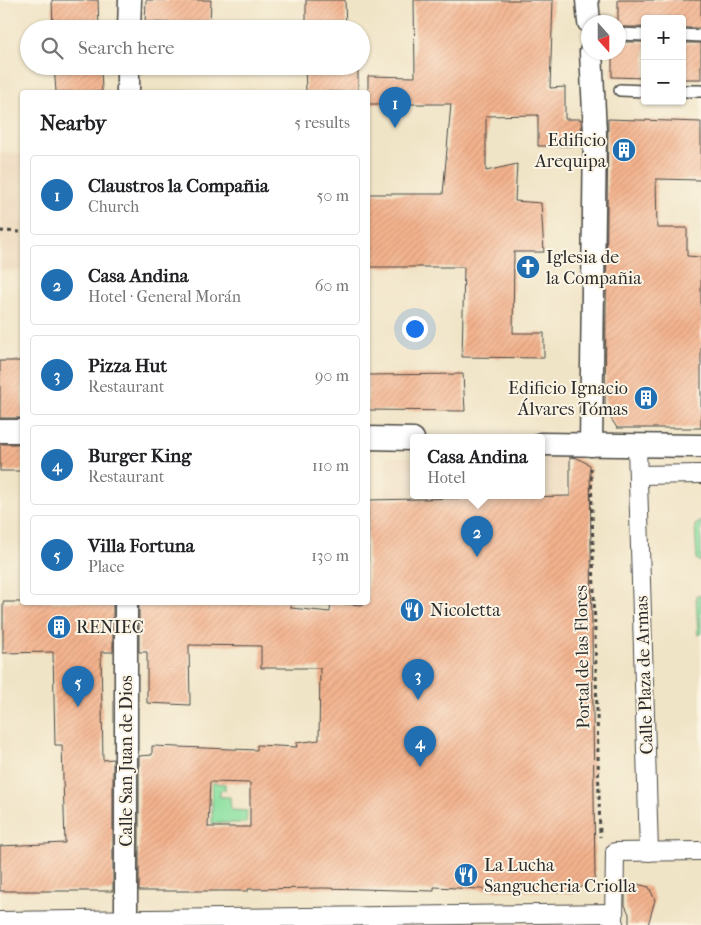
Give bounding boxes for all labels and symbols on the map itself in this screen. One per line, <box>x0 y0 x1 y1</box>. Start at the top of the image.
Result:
north arrow <box>581 15 626 60</box>
pin: 1 <box>379 87 411 128</box>
place label: Edificio Arequipa <box>534 130 607 172</box>
building icon: Edificio Arequipa <box>611 137 637 163</box>
place label: Iglesia de la Compañia <box>545 247 642 289</box>
church icon: Iglesia de la Compañia <box>515 254 541 280</box>
your location <box>402 316 428 342</box>
place label: Edificio Ignacio Álvares Tómas <box>508 378 628 420</box>
building icon: Edificio Ignacio Álvares Tómas <box>633 385 659 411</box>
pin: 2 <box>461 516 493 557</box>
street label: Portal de las Flores <box>571 585 594 729</box>
street label: Calle Plaza de Armas <box>631 595 658 755</box>
restaurant icon: Nicoletta <box>399 597 425 623</box>
place label: Nicoletta <box>430 600 501 621</box>
building icon: RENIEC <box>46 614 72 640</box>
place label: RENIEC <box>76 617 144 638</box>
pin: 3 <box>402 659 434 700</box>
pin: 5 <box>62 666 94 707</box>
street label: Calle San Juan de Dios <box>116 675 137 847</box>
pin: 4 <box>404 726 436 767</box>
place label: La Lucha Sangucheria Criolla <box>484 855 637 897</box>
restaurant icon: La Lucha Sangucheria Criolla <box>453 862 479 888</box>

